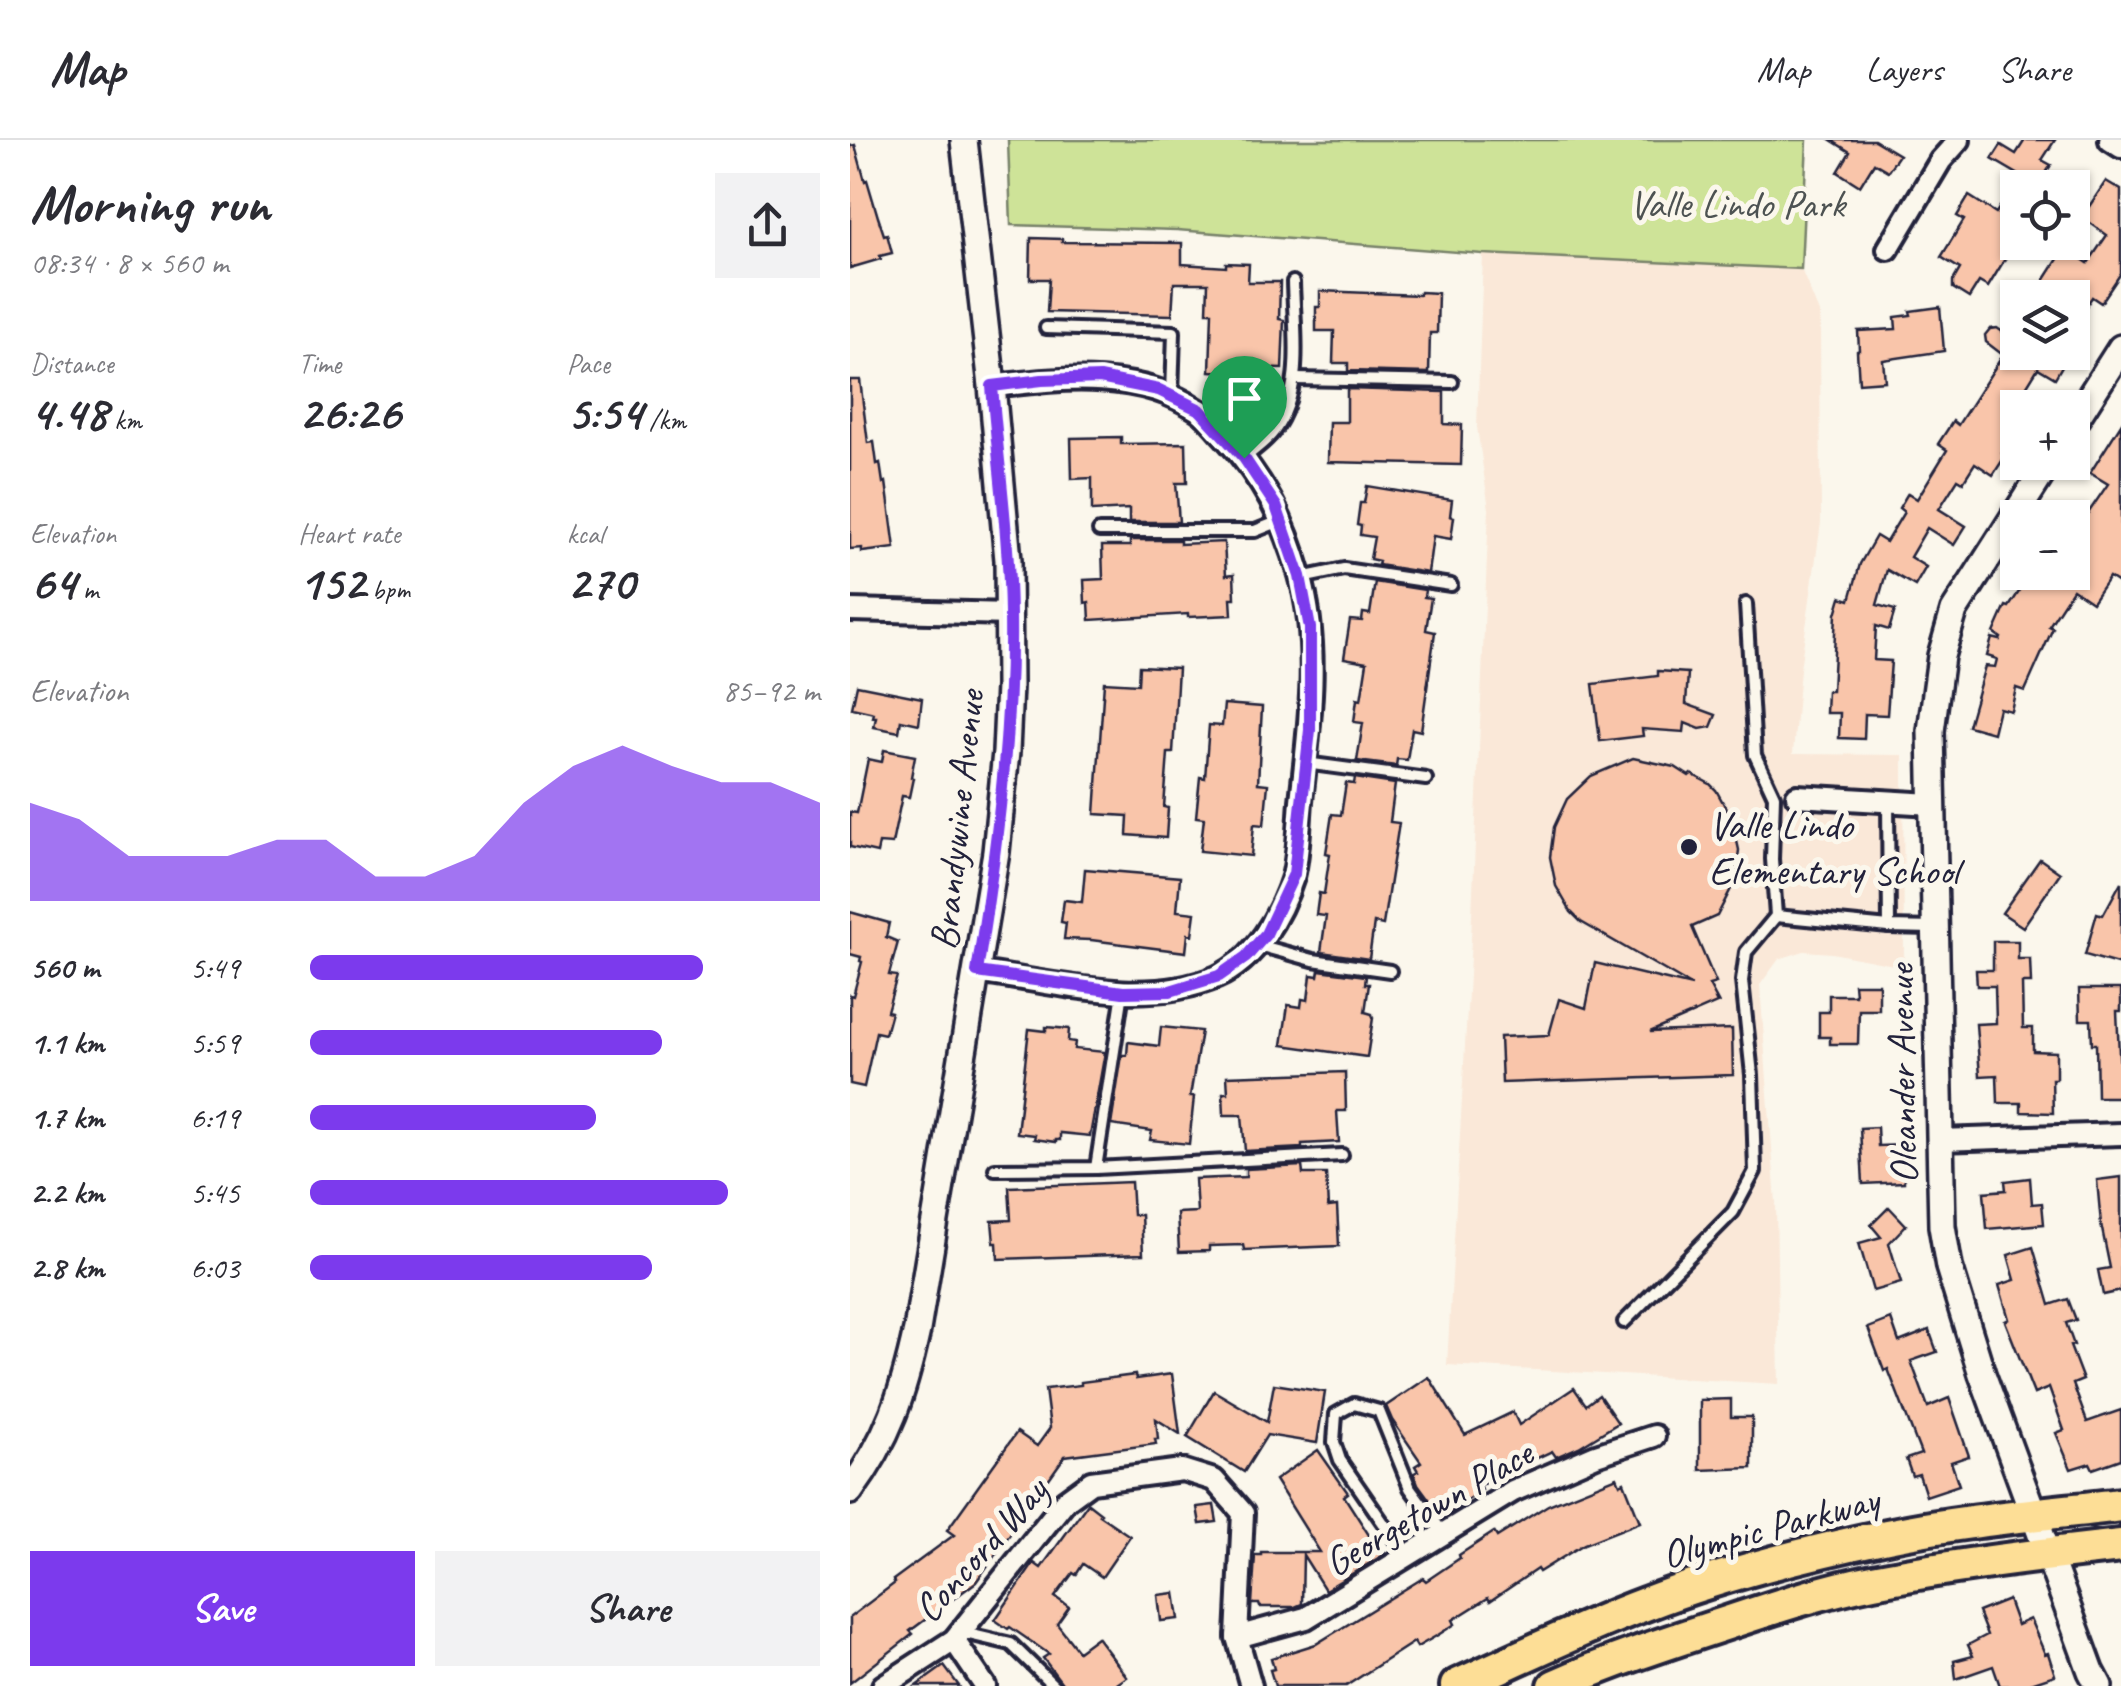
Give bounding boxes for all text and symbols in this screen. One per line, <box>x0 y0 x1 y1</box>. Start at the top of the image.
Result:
text: Map <box>50 39 125 99</box>
text: Map <box>1757 47 1810 92</box>
text: Layers <box>1865 47 1943 92</box>
text: Share <box>1998 47 2071 92</box>
text: Morning run <box>30 169 270 239</box>
map controls <box>2000 170 2090 590</box>
button: locate <box>2000 170 2090 260</box>
button: share <box>715 173 820 278</box>
park label: Valle Lindo Park <box>1629 179 1847 229</box>
text: 08:34 · 8 × 560 m <box>30 242 228 283</box>
button: layers <box>2000 280 2090 370</box>
text: Distance <box>30 346 114 381</box>
text: Time <box>298 346 341 381</box>
text: Pace <box>567 346 610 381</box>
pin <box>1202 356 1287 459</box>
icon: arrive <box>1217 371 1272 426</box>
text: 4.48 <box>30 381 107 444</box>
text: 26:26 <box>298 381 400 444</box>
text: 5:54 <box>567 381 642 444</box>
button: + <box>2000 390 2090 480</box>
text: km <box>107 402 142 437</box>
text: /km <box>642 402 686 437</box>
button: − <box>2000 500 2090 590</box>
text: Elevation <box>30 516 116 551</box>
text: Heart rate <box>298 516 400 551</box>
text: kcal <box>567 516 604 551</box>
text: 64 <box>30 551 76 614</box>
text: 152 <box>298 551 365 614</box>
text: 270 <box>567 551 634 614</box>
text: m <box>76 572 99 607</box>
text: bpm <box>365 572 410 607</box>
text: Elevation <box>30 670 128 711</box>
text: 85–92 m <box>722 670 820 711</box>
street label: Brandywine Avenue <box>919 685 996 952</box>
place label: Valle Lindo Elementary School <box>1709 800 1965 896</box>
marker: Valle Lindo Elementary School <box>1678 836 1700 858</box>
text: 560 m <box>30 947 99 988</box>
text: 5:49 <box>190 947 240 988</box>
street label: Oleander Avenue <box>1875 961 1929 1184</box>
text: 1.1 km <box>30 1022 104 1063</box>
text: 5:59 <box>190 1022 240 1063</box>
text: 1.7 km <box>30 1097 104 1138</box>
text: 6:19 <box>190 1097 240 1138</box>
text: 2.2 km <box>30 1172 104 1213</box>
text: 5:45 <box>190 1172 240 1213</box>
text: 2.8 km <box>30 1247 104 1288</box>
text: 6:03 <box>190 1247 240 1288</box>
street label: Georgetown Place <box>1316 1427 1544 1588</box>
street label: Concord Way <box>903 1465 1060 1632</box>
street label: Olympic Parkway <box>1657 1473 1887 1580</box>
button: Save <box>30 1551 415 1666</box>
button: Share <box>435 1551 820 1666</box>

